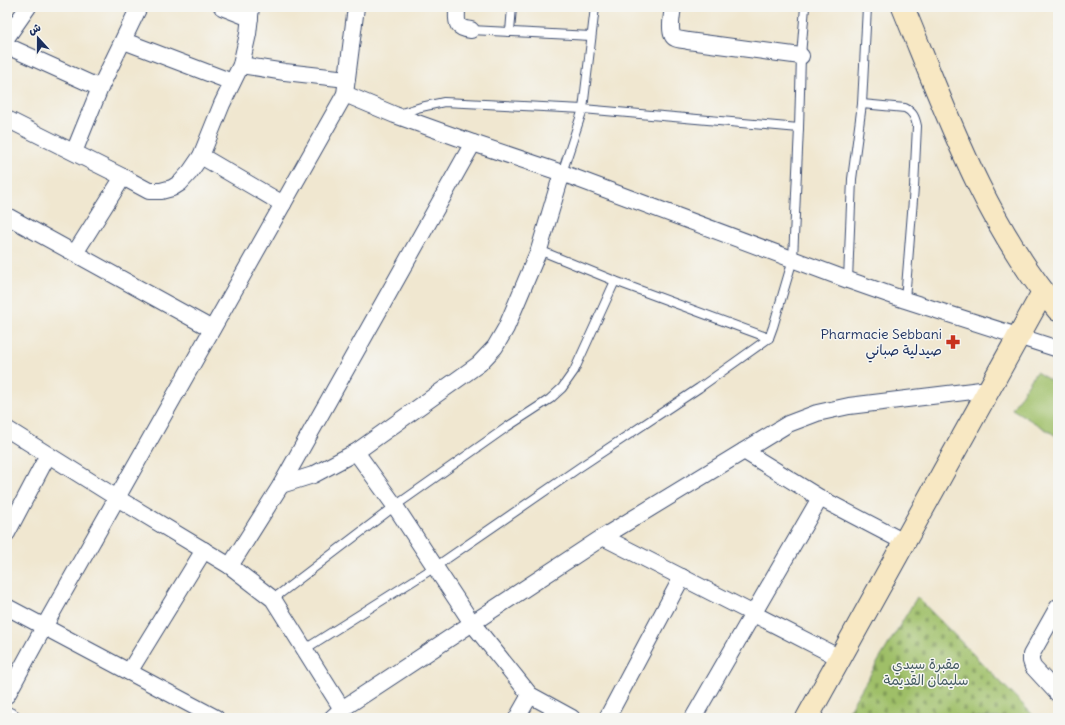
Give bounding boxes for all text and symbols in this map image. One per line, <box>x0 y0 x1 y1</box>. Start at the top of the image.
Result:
north arrow <box>18 18 58 58</box>
text: ش <box>26 20 43 37</box>
place label: Pharmacie Sebbani صيدلية صباني <box>820 325 942 363</box>
pharmacy icon: Pharmacie Sebbani صيدلية صباني <box>945 334 961 350</box>
park label: مقبرة سيدي سليمان القديمة <box>883 655 969 689</box>

